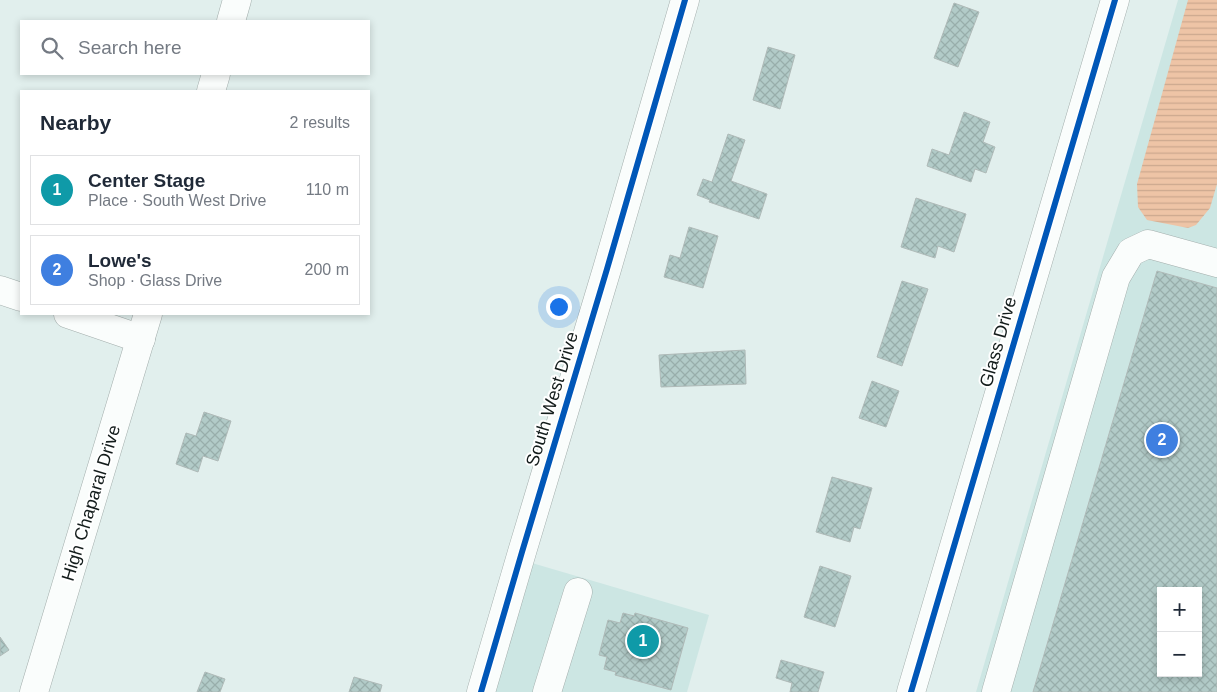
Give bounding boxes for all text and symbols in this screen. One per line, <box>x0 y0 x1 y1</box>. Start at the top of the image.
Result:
search box <box>20 20 370 75</box>
icon: search <box>38 34 66 62</box>
text: Search here <box>78 37 182 58</box>
text: Nearby <box>40 111 111 134</box>
text: 2 results <box>290 114 350 131</box>
text: Center Stage <box>88 170 205 191</box>
text: 1 <box>53 181 61 198</box>
text: 110 m <box>306 181 349 198</box>
text: Place · South West Drive <box>88 192 266 209</box>
text: Lowe's <box>88 250 152 271</box>
text: 2 <box>53 261 61 278</box>
text: 200 m <box>305 261 349 278</box>
text: Shop · Glass Drive <box>88 272 222 289</box>
your location <box>546 294 572 320</box>
street label: Glass Drive <box>976 295 1020 389</box>
street label: South West Drive <box>522 329 582 469</box>
pin: 2 <box>1146 421 1178 459</box>
street label: High Chaparal Drive <box>58 423 124 583</box>
map controls <box>1157 587 1202 677</box>
button: + <box>1157 587 1202 632</box>
pin: 1 <box>627 622 659 660</box>
button: − <box>1157 632 1202 677</box>

